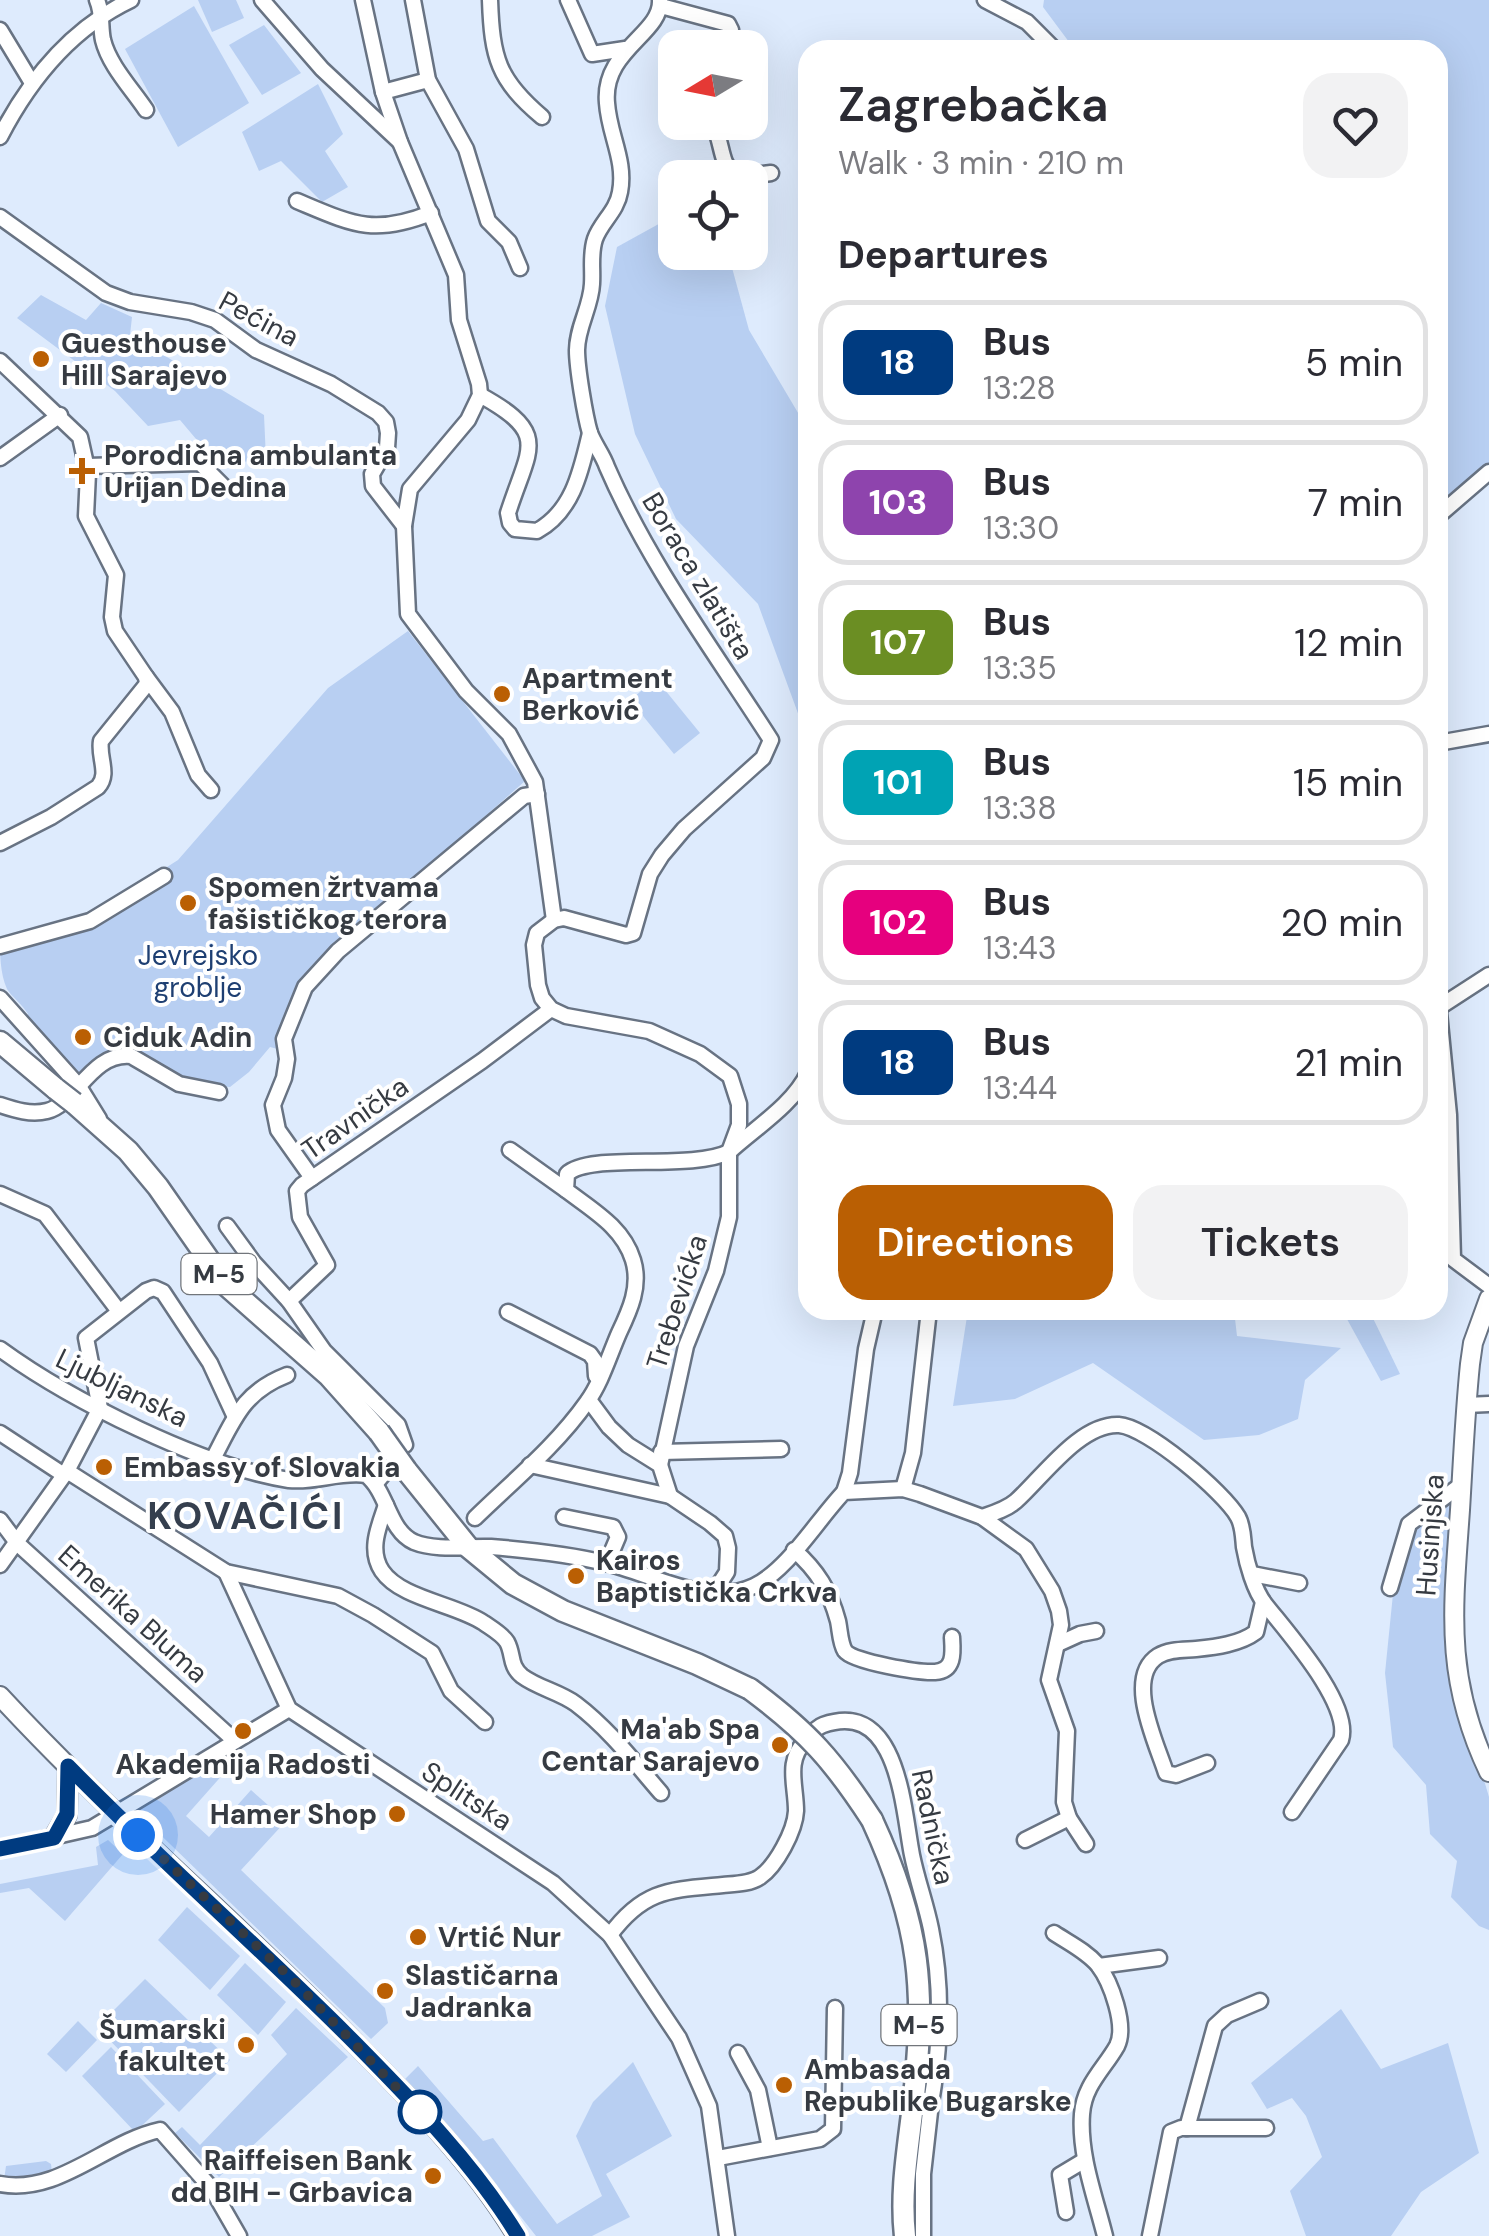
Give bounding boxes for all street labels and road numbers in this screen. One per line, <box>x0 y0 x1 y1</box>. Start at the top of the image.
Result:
street label: Pećina <box>213 283 305 355</box>
street label: Boraca zlatišta <box>633 485 763 667</box>
street label: Travnička <box>294 1068 416 1168</box>
street label: Trebevićka <box>638 1230 716 1374</box>
road number: M-5 <box>182 1254 256 1294</box>
street label: Ljubljanska <box>50 1340 194 1436</box>
street label: Husinjska <box>1407 1473 1453 1597</box>
street label: Emerika Bluma <box>50 1537 216 1691</box>
street label: Splitska <box>415 1753 519 1839</box>
street label: Radnička <box>903 1766 963 1888</box>
road number: M-5 <box>882 2005 956 2045</box>

